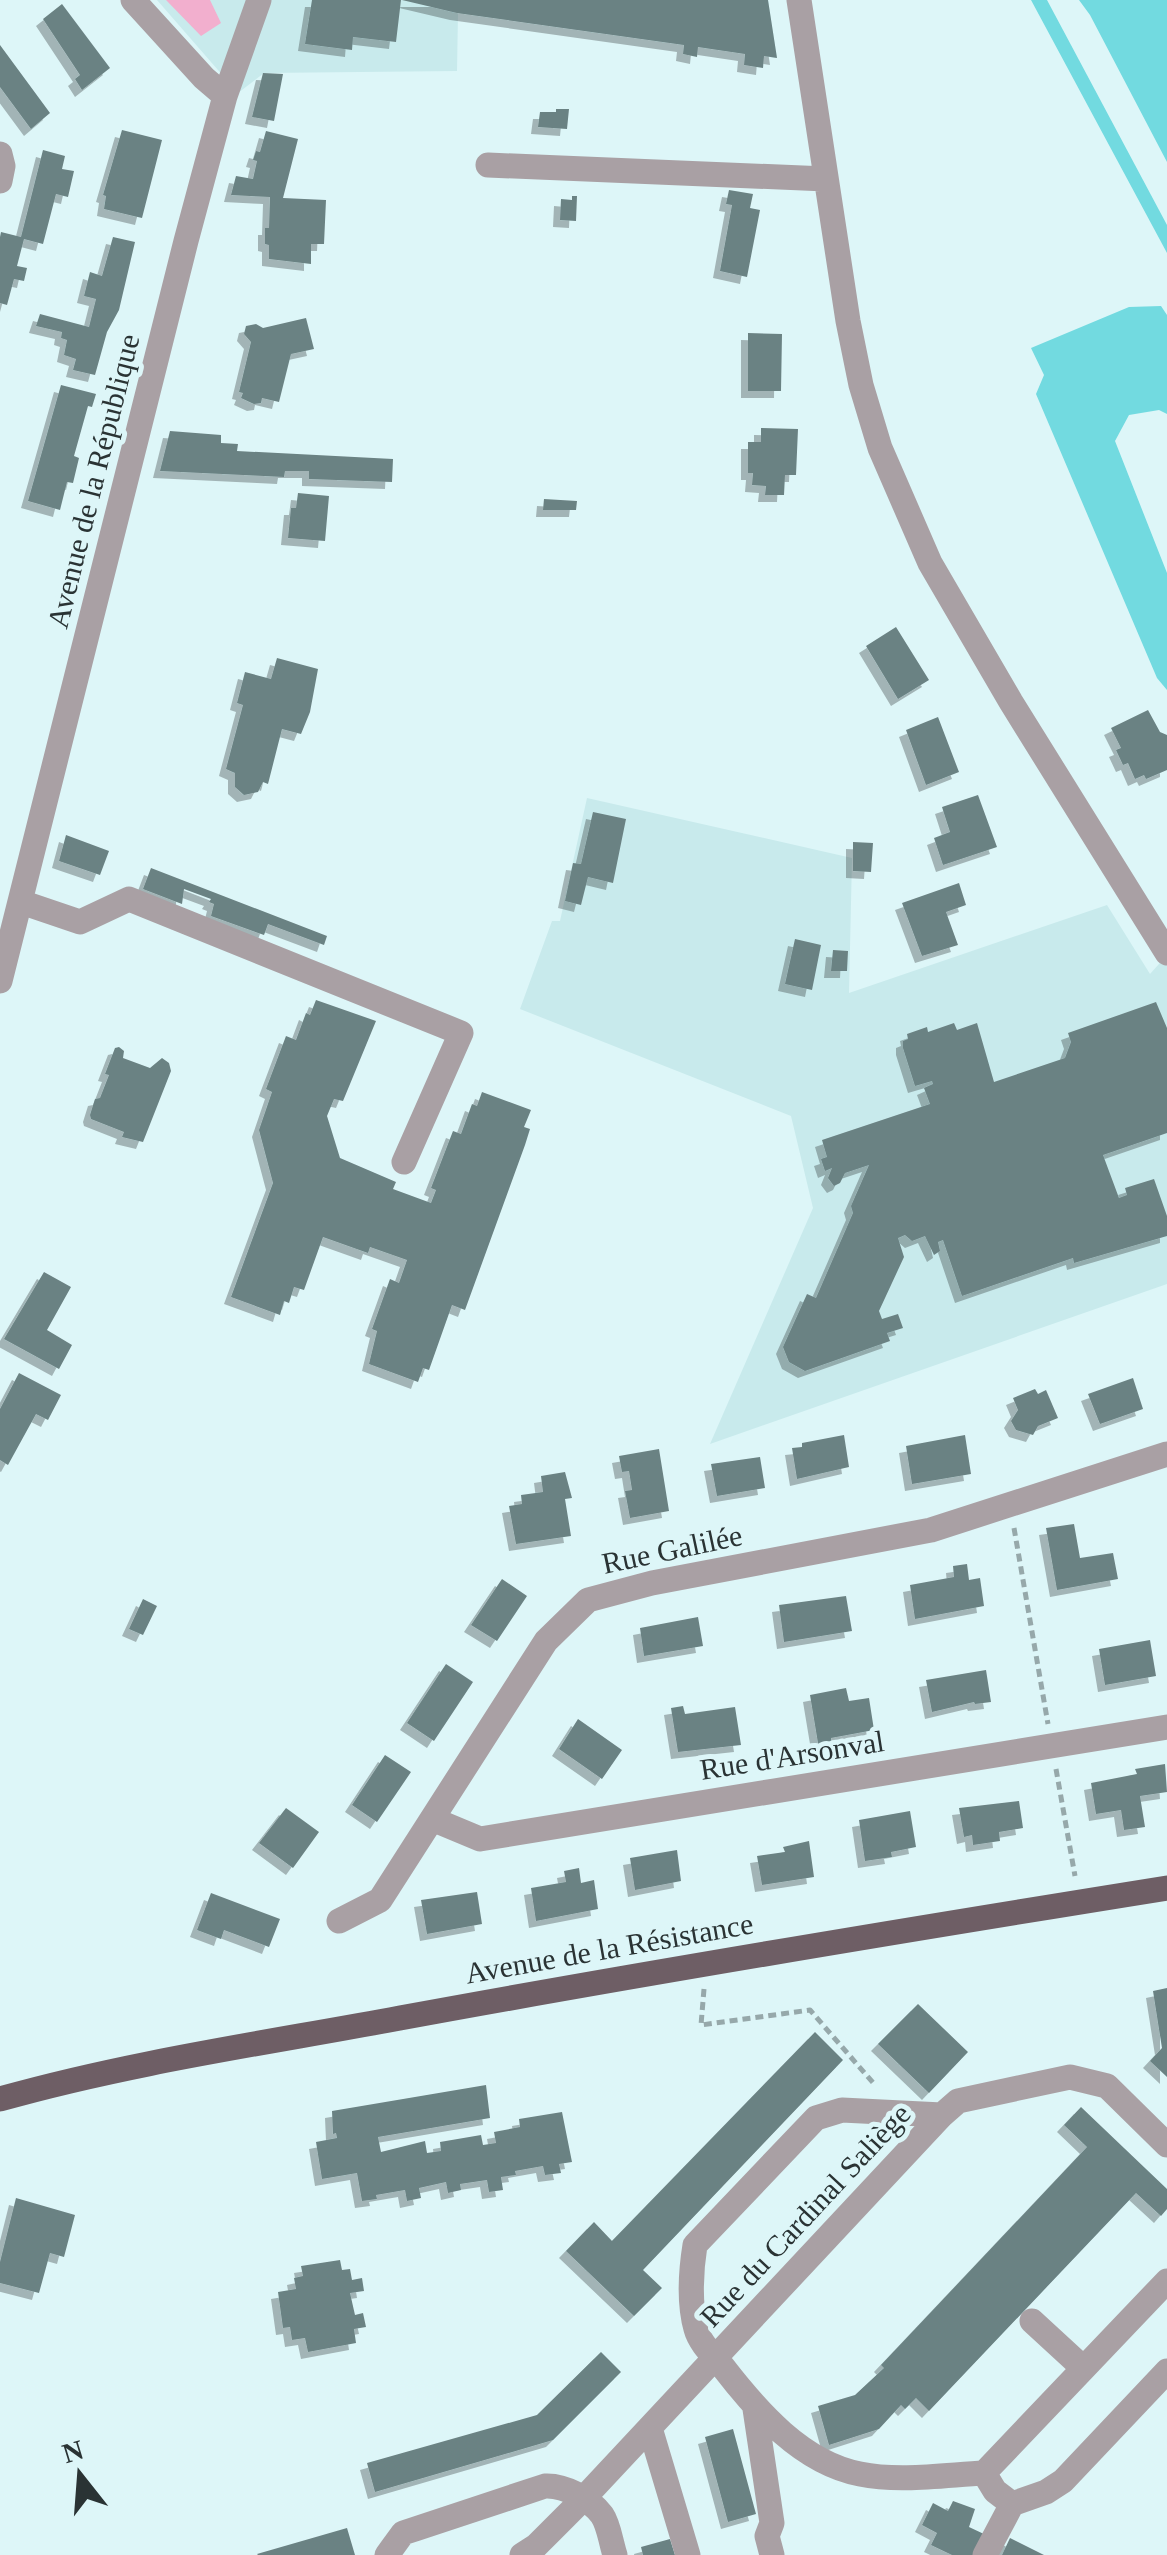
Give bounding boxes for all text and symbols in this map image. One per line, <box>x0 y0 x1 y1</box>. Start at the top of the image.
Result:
street label: Avenue de la République <box>40 331 146 631</box>
street label: Rue Galilée <box>599 1518 745 1580</box>
street label: Rue d'Arsonval <box>697 1724 887 1786</box>
street label: Avenue de la Résistance <box>462 1906 756 1990</box>
street label: Rue du Cardinal Saliège <box>693 2097 917 2333</box>
north arrow <box>30 2425 130 2525</box>
text: N <box>59 2434 87 2469</box>

